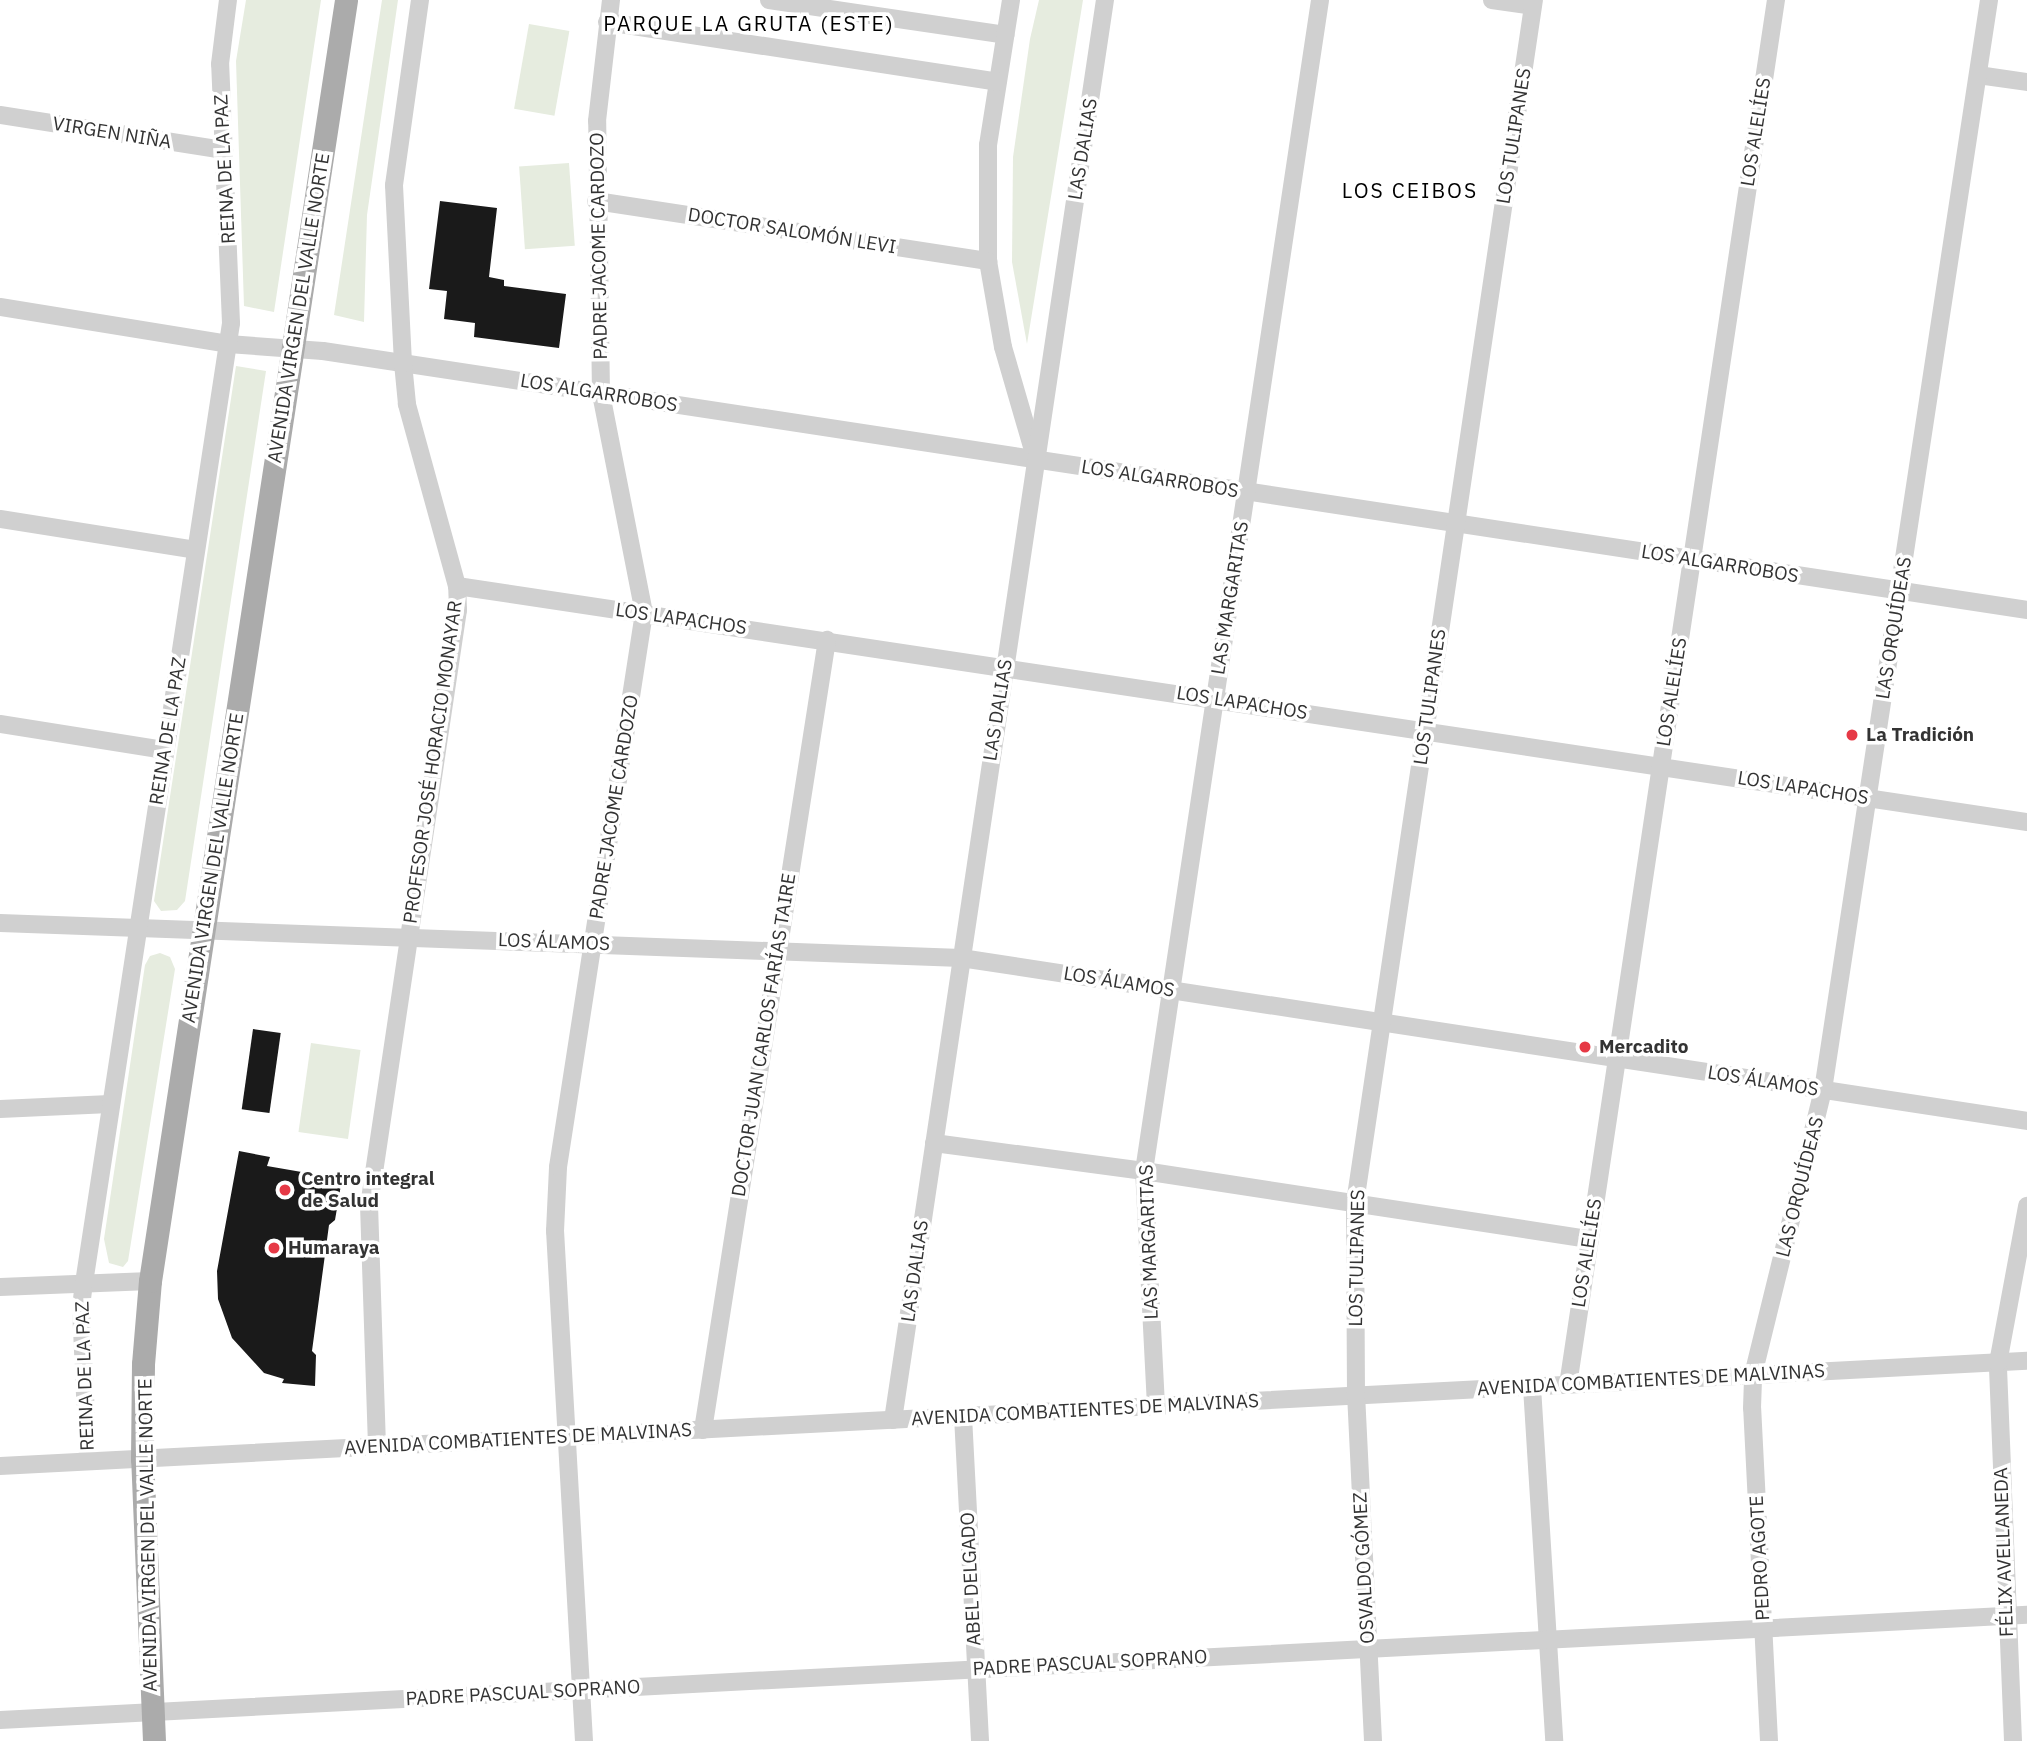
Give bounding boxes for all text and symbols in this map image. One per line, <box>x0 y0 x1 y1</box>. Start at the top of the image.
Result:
district label: PARQUE LA GRUTA (ESTE) <box>606 10 892 36</box>
street label: LOS TULIPANES <box>1492 66 1536 206</box>
street label: LOS ALELÍES <box>1736 76 1776 188</box>
street label: REINA DE LA PAZ <box>210 94 240 244</box>
street label: LAS DALIAS <box>1064 97 1102 201</box>
street label: VIRGEN NIÑA <box>51 112 173 154</box>
street label: PADRE JACOME CARDOZO <box>586 132 612 360</box>
street label: AVENIDA VIRGEN DEL VALLE NORTE <box>263 151 335 465</box>
district label: LOS CEIBOS <box>1343 177 1477 203</box>
street label: DOCTOR SALOMÓN LEVI <box>686 203 898 259</box>
street label: LOS ALGARROBOS <box>519 369 679 417</box>
street label: LOS ALGARROBOS <box>1080 455 1240 503</box>
street label: LAS MARGARITAS <box>1207 520 1253 676</box>
street label: LOS ALGARROBOS <box>1640 540 1800 588</box>
street label: LAS ORQUÍDEAS <box>1871 555 1917 701</box>
street label: PROFESOR JOSÉ HORACIO MONAYAR <box>399 599 467 925</box>
street label: LOS LAPACHOS <box>614 599 748 639</box>
street label: LOS TULIPANES <box>1409 627 1451 767</box>
street label: LOS ALELÍES <box>1652 636 1692 748</box>
street label: REINA DE LA PAZ <box>145 655 191 807</box>
street label: LAS DALIAS <box>979 658 1017 762</box>
street label: LOS LAPACHOS <box>1175 681 1309 725</box>
street label: PADRE JACOME CARDOZO <box>585 693 643 921</box>
street label: AVENIDA VIRGEN DEL VALLE NORTE <box>177 711 249 1025</box>
place label: La Tradición <box>1866 724 1974 746</box>
marker: La Tradición <box>1844 727 1860 743</box>
street label: LOS LAPACHOS <box>1736 766 1870 810</box>
street label: DOCTOR JUAN CARLOS FARÍAS TAIRE <box>727 872 801 1198</box>
street label: LOS ÁLAMOS <box>498 929 610 955</box>
street label: LOS ÁLAMOS <box>1062 962 1176 1002</box>
place label: Mercadito <box>1599 1036 1688 1058</box>
marker: Mercadito <box>1577 1039 1593 1055</box>
street label: LOS ÁLAMOS <box>1706 1061 1820 1101</box>
street label: LAS ORQUÍDEAS <box>1772 1114 1828 1260</box>
street label: LAS MARGARITAS <box>1135 1164 1163 1320</box>
place label: Centro integral de Salud <box>301 1168 435 1212</box>
marker: Centro integral de Salud <box>275 1180 295 1200</box>
street label: LOS TULIPANES <box>1344 1189 1370 1327</box>
street label: LOS ALELÍES <box>1567 1197 1607 1309</box>
street label: LAS DALIAS <box>897 1219 933 1323</box>
place label: Humaraya <box>288 1237 380 1259</box>
marker: Humaraya <box>266 1240 282 1256</box>
street label: REINA DE LA PAZ <box>71 1301 99 1451</box>
street label: AVENIDA COMBATIENTES DE MALVINAS <box>1477 1360 1825 1400</box>
street label: AVENIDA VIRGEN DEL VALLE NORTE <box>134 1378 162 1692</box>
street label: AVENIDA COMBATIENTES DE MALVINAS <box>911 1390 1259 1430</box>
street label: AVENIDA COMBATIENTES DE MALVINAS <box>344 1419 692 1459</box>
street label: FÉLIX AVELLANEDA <box>1990 1467 2018 1637</box>
street label: OSVALDO GÓMEZ <box>1349 1492 1379 1644</box>
street label: PEDRO AGOTE <box>1745 1495 1775 1621</box>
street label: ABEL DELGADO <box>956 1511 986 1647</box>
street label: PADRE PASCUAL SOPRANO <box>972 1645 1208 1681</box>
street label: PADRE PASCUAL SOPRANO <box>405 1675 641 1711</box>

